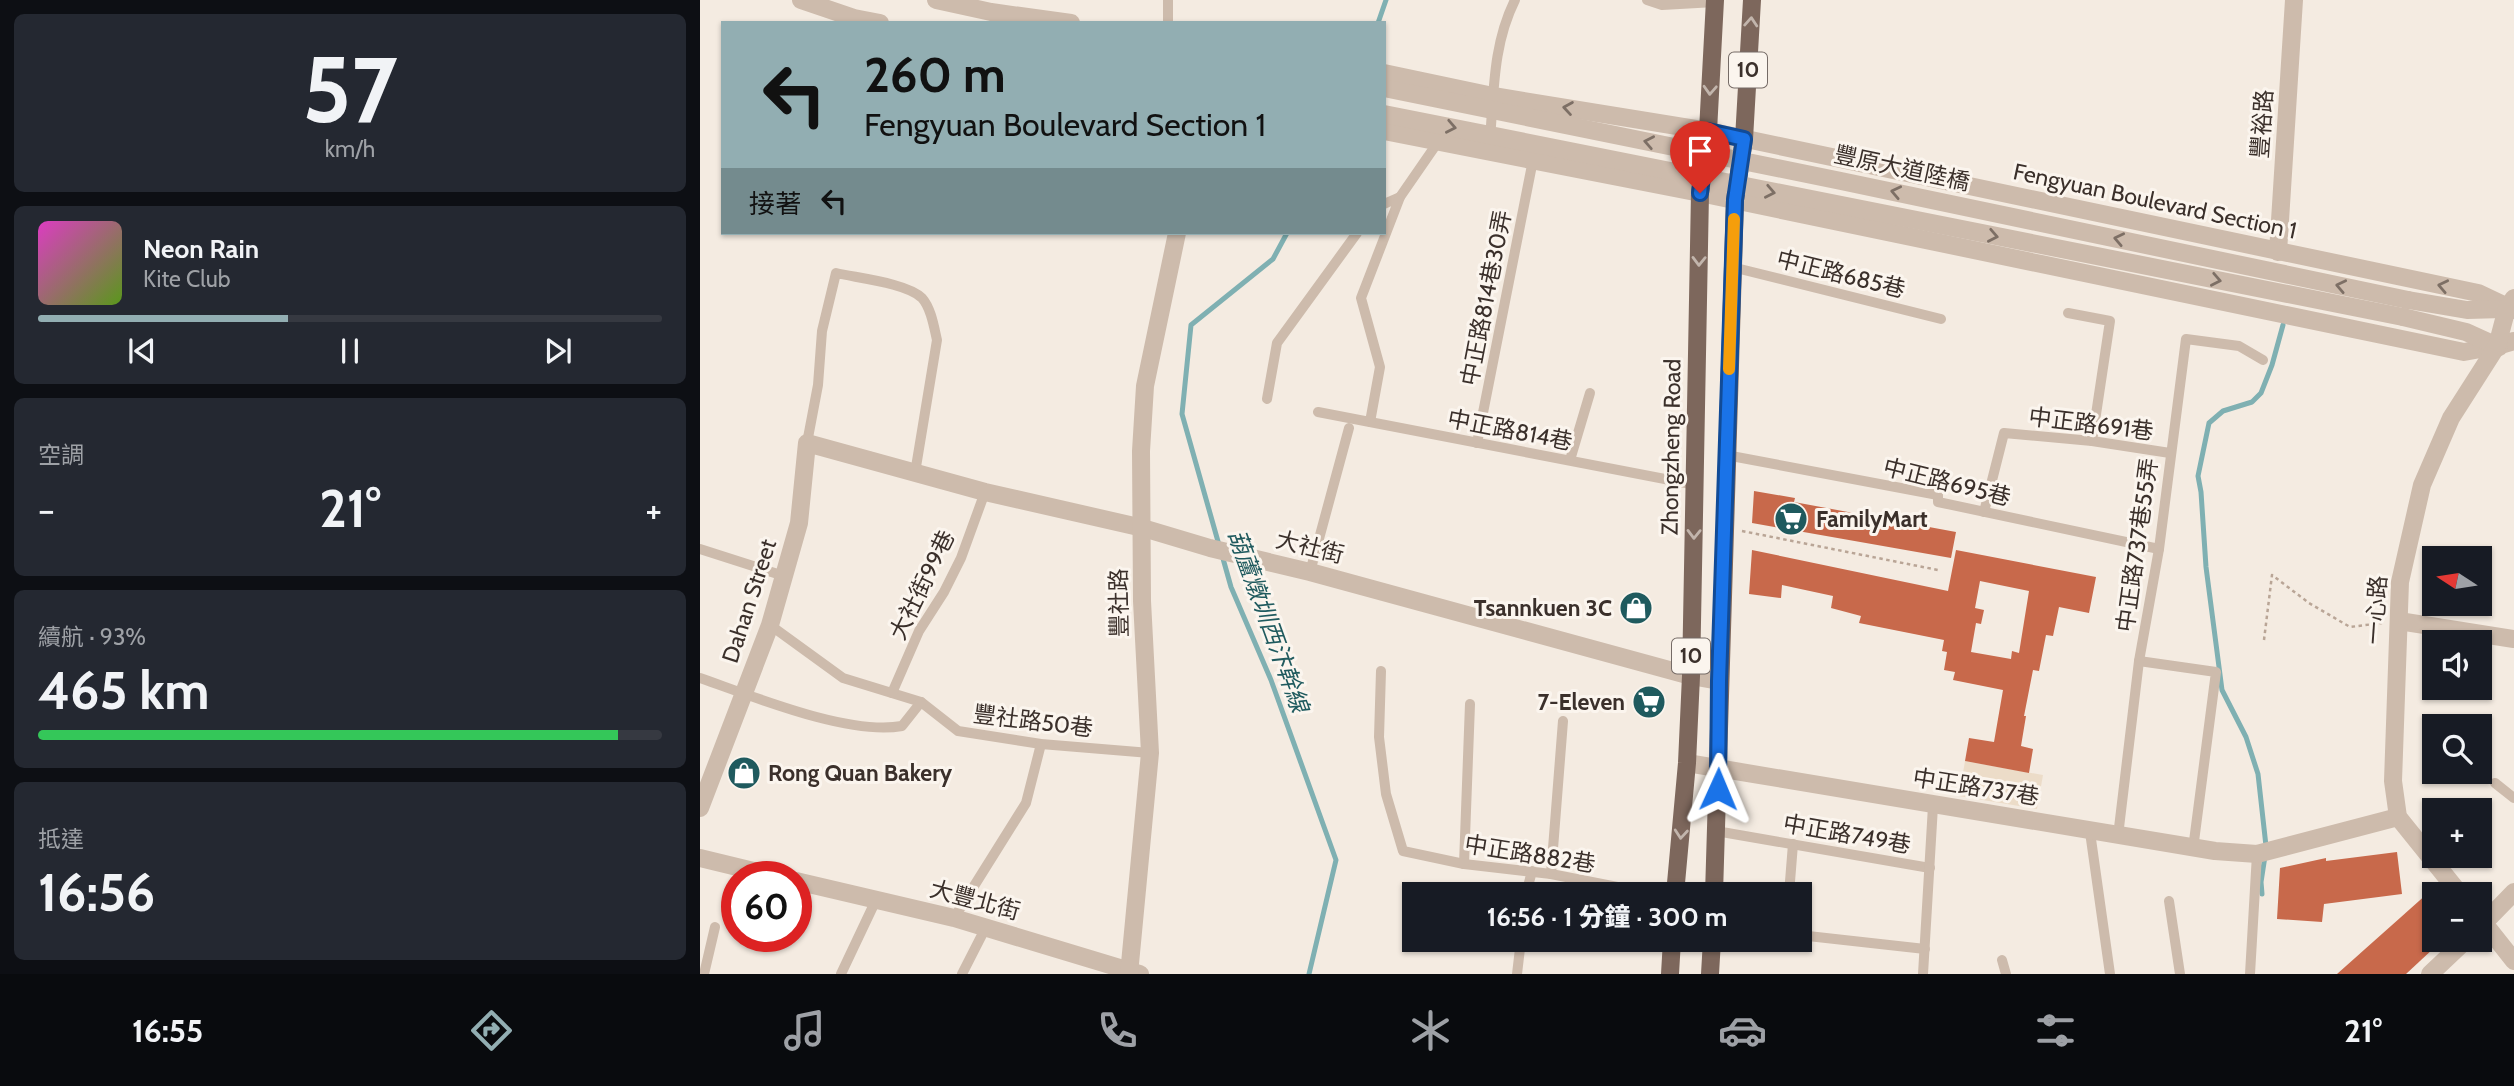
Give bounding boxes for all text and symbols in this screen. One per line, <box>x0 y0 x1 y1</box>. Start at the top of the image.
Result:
one-way arrow <box>1743 16 1758 27</box>
text: 57 <box>302 34 398 145</box>
text: 260 m <box>864 45 1006 104</box>
icon: left <box>749 49 840 140</box>
road number: 10 <box>1729 52 1767 88</box>
one-way arrow <box>1703 85 1718 96</box>
street label: 豐裕路 <box>2246 89 2278 159</box>
one-way arrow <box>1562 101 1574 116</box>
text: Fengyuan Boulevard Section 1 <box>864 105 1266 144</box>
one-way arrow <box>1445 119 1457 134</box>
pin <box>1670 121 1730 193</box>
icon: arrive <box>1681 132 1719 170</box>
text: km/h <box>325 135 375 163</box>
one-way arrow <box>1643 135 1655 150</box>
street label: 豐原大道陸橋 <box>1832 140 1972 196</box>
street label: Fengyuan Boulevard Section 1 <box>2011 157 2299 245</box>
icon: left <box>815 182 853 220</box>
one-way arrow <box>1764 183 1776 198</box>
one-way arrow <box>1890 186 1902 201</box>
text: 接著 <box>749 188 801 220</box>
street label: 中正路814巷30弄 <box>1455 208 1517 388</box>
one-way arrow <box>1987 228 1999 243</box>
text: Neon Rain <box>143 233 259 265</box>
one-way arrow <box>2113 233 2125 248</box>
street label: 中正路685巷 <box>1774 245 1908 303</box>
one-way arrow <box>1691 257 1707 267</box>
text: Kite Club <box>143 265 230 293</box>
one-way arrow <box>2210 272 2222 287</box>
one-way arrow <box>2335 280 2347 294</box>
one-way arrow <box>2437 280 2449 295</box>
icon: previous <box>123 332 161 370</box>
icon: pause <box>331 332 369 370</box>
icon: next <box>539 332 577 370</box>
street label: Zhongzheng Road <box>1655 359 1687 535</box>
street label: 中正路691巷 <box>2027 402 2155 446</box>
street label: 中正路814巷 <box>1445 404 1575 456</box>
text: 空調 <box>38 441 84 469</box>
street label: 中正路695巷 <box>1880 453 2014 511</box>
street label: 中正路737巷55弄 <box>2111 456 2163 634</box>
text: 21° <box>319 477 381 540</box>
text: − <box>38 486 55 533</box>
text: + <box>645 486 662 533</box>
supermarket icon: FamilyMart <box>1772 500 1810 538</box>
place label: FamilyMart <box>1816 505 1928 533</box>
street label: 大社街 <box>1273 525 1347 569</box>
street label: 大社街99巷 <box>884 526 960 644</box>
water label: 葫蘆燉圳西汴幹線 <box>1222 526 1316 719</box>
one-way arrow <box>1687 529 1702 540</box>
street label: Dahan Street <box>716 535 782 666</box>
north arrow <box>2422 546 2492 616</box>
map controls <box>2422 546 2492 952</box>
street label: 豐社路 <box>1104 568 1134 638</box>
street label: 一心路 <box>2360 575 2392 645</box>
shop icon: Tsannkuen 3C <box>1617 589 1655 627</box>
place label: Tsannkuen 3C <box>1474 594 1612 622</box>
text: 續航 · 93% <box>38 623 146 651</box>
button: sound <box>2422 630 2492 700</box>
road number: 10 <box>1672 638 1710 674</box>
text: 465 km <box>38 659 210 722</box>
supermarket icon: 7-Eleven <box>1630 683 1668 721</box>
place label: 7-Eleven <box>1538 688 1625 716</box>
street label: 豐社路50巷 <box>971 700 1095 742</box>
button: search <box>2422 714 2492 784</box>
position arrow <box>1681 752 1755 826</box>
shop icon: Rong Quan Bakery <box>725 754 763 792</box>
place label: Rong Quan Bakery <box>768 759 953 787</box>
street label: 中正路737巷 <box>1911 763 2041 811</box>
button: + <box>2422 798 2492 868</box>
street label: 中正路749巷 <box>1781 809 1913 859</box>
text: 抵達 <box>38 825 84 853</box>
one-way arrow <box>1673 829 1688 840</box>
street label: 中正路882巷 <box>1463 830 1597 878</box>
text: 16:56 <box>38 861 155 924</box>
speed limit sign: 60 <box>721 861 812 952</box>
street label: 大豐北街 <box>927 875 1023 925</box>
button: − <box>2422 882 2492 952</box>
text: 16:56 · 1 分鐘 · 300 m <box>1487 901 1727 933</box>
icon: directions <box>467 1006 516 1055</box>
icon: music <box>780 1006 829 1055</box>
icon: phone <box>1093 1006 1142 1055</box>
icon: climate <box>1406 1006 1455 1055</box>
icon: car <box>1718 1006 1767 1055</box>
icon: filters <box>2031 1006 2080 1055</box>
text: 16:55 <box>132 1011 203 1050</box>
text: 21° <box>2344 1011 2382 1050</box>

